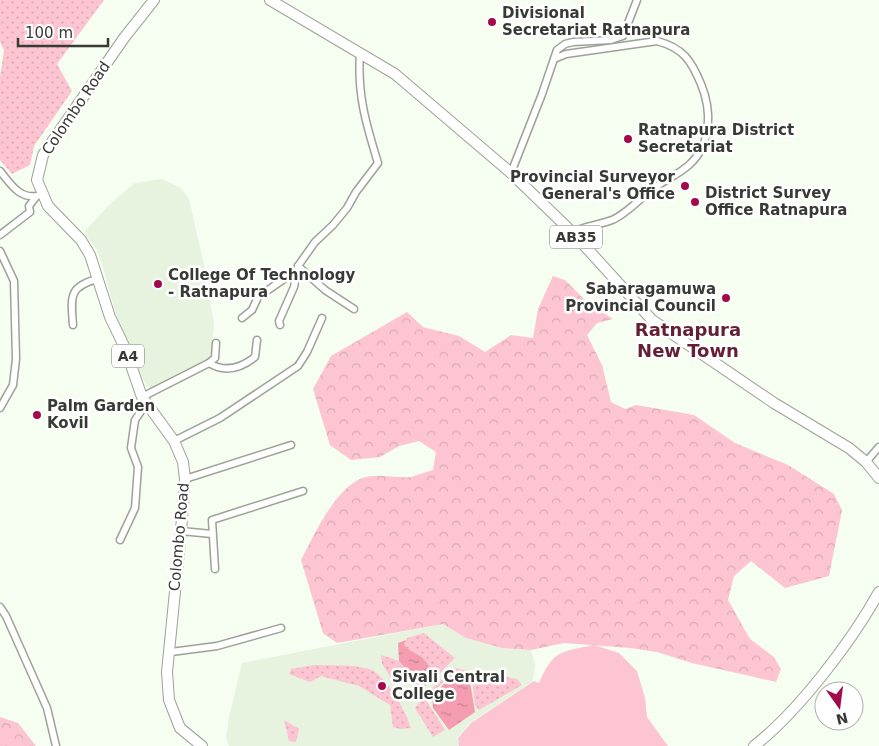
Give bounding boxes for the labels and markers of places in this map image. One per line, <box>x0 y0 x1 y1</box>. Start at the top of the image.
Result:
place label: Divisional Secretariat Ratnapura <box>502 4 690 39</box>
marker: Divisional Secretariat Ratnapura <box>486 16 498 28</box>
place label: Ratnapura District Secretariat <box>638 121 794 156</box>
marker: Ratnapura District Secretariat <box>622 133 634 145</box>
place label: Provincial Surveyor General's Office <box>510 168 676 203</box>
marker: Provincial Surveyor General's Office <box>679 180 691 192</box>
place label: District Survey Office Ratnapura <box>705 184 847 219</box>
marker: District Survey Office Ratnapura <box>689 196 701 208</box>
place label: College Of Technology - Ratnapura <box>168 266 356 301</box>
marker: College Of Technology - Ratnapura <box>152 278 164 290</box>
place label: Sabaragamuwa Provincial Council <box>565 280 716 315</box>
marker: Sabaragamuwa Provincial Council <box>720 292 732 304</box>
place label: Palm Garden Kovil <box>47 397 155 432</box>
marker: Palm Garden Kovil <box>31 409 43 421</box>
place label: Sivali Central College <box>392 668 505 703</box>
marker: Sivali Central College <box>376 680 388 692</box>

